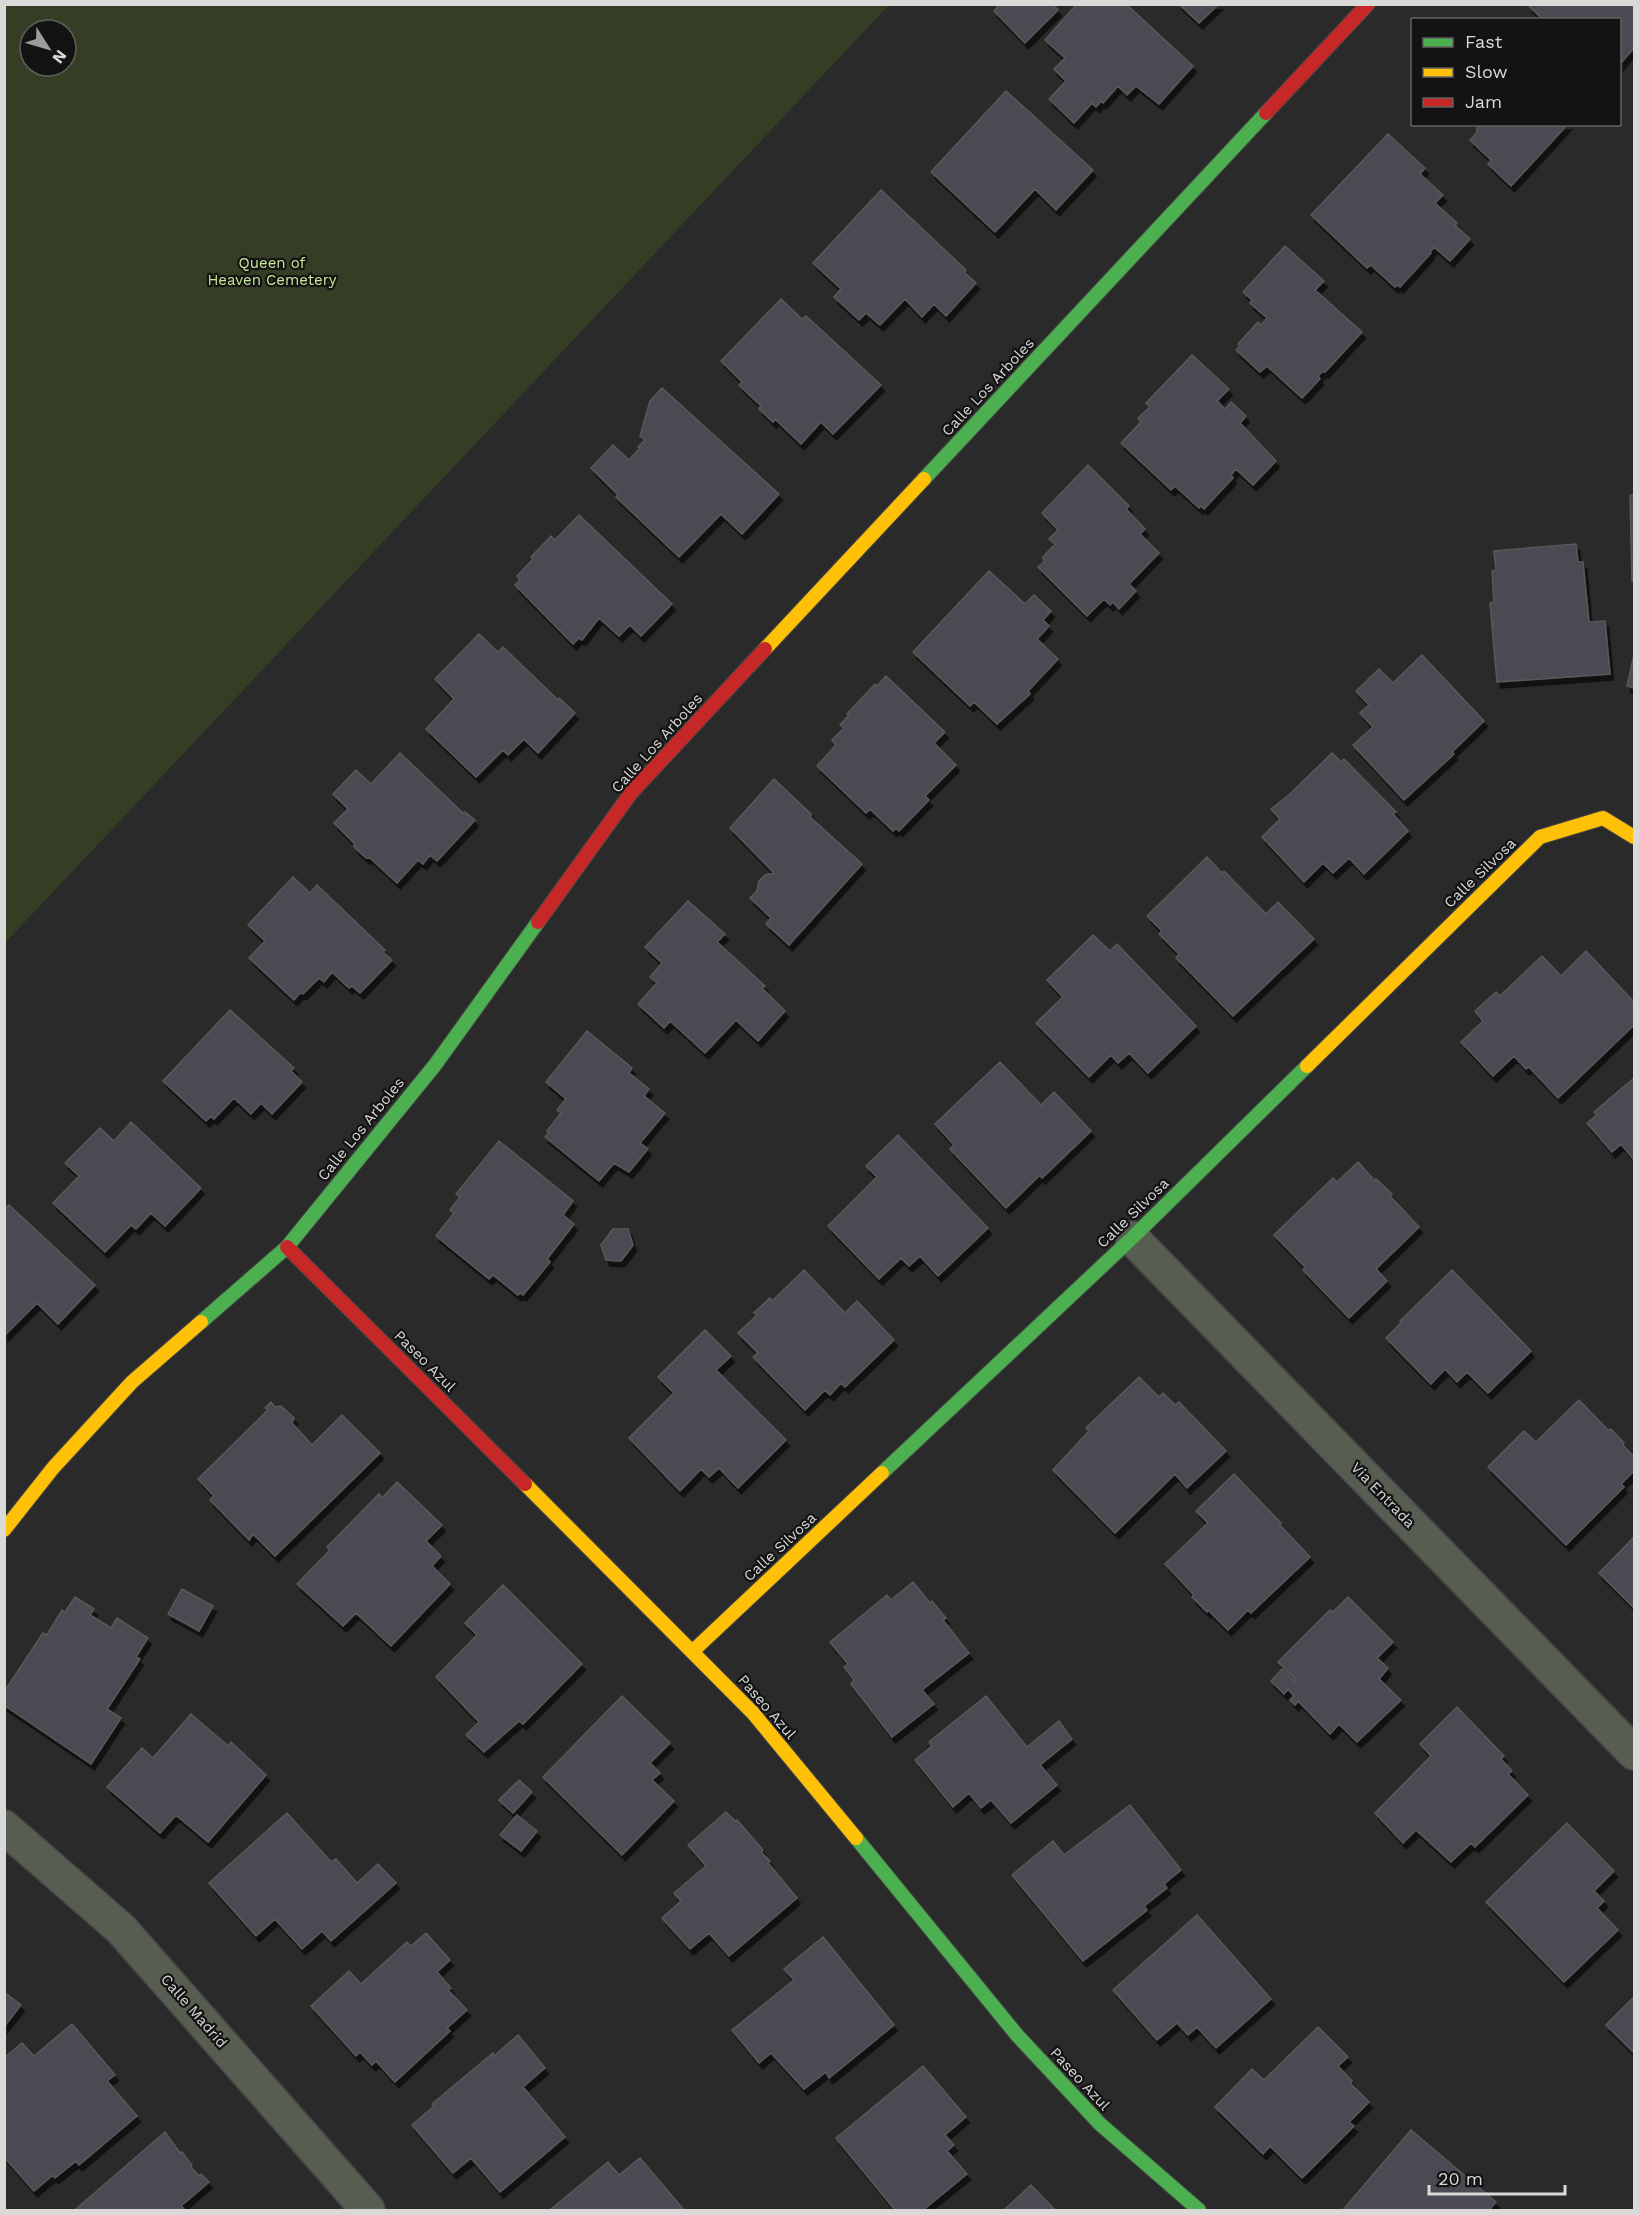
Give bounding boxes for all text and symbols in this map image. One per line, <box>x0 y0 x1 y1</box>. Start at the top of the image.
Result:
north arrow <box>18 18 78 78</box>
legend <box>1411 18 1621 126</box>
text: Fast <box>1465 31 1503 52</box>
text: N <box>48 46 71 67</box>
text: Slow <box>1465 61 1508 82</box>
text: Jam <box>1465 91 1502 112</box>
park label: Queen of Heaven Cemetery <box>207 254 337 289</box>
street label: Calle Los Arboles <box>938 334 1038 440</box>
street label: Calle Los Arboles <box>608 690 706 796</box>
street label: Calle Silvosa <box>1440 834 1520 912</box>
street label: Calle Los Arboles <box>314 1074 408 1184</box>
street label: Calle Silvosa <box>1093 1174 1173 1252</box>
street label: Paseo Azul <box>391 1327 460 1396</box>
street label: Via Entrada <box>1347 1458 1419 1532</box>
street label: Calle Silvosa <box>740 1508 820 1585</box>
street label: Paseo Azul <box>734 1671 800 1743</box>
street label: Calle Madrid <box>157 1970 231 2052</box>
street label: Paseo Azul <box>1046 2044 1114 2114</box>
scale bar <box>1429 2158 1566 2196</box>
text: 20 m <box>1438 2168 1483 2189</box>

